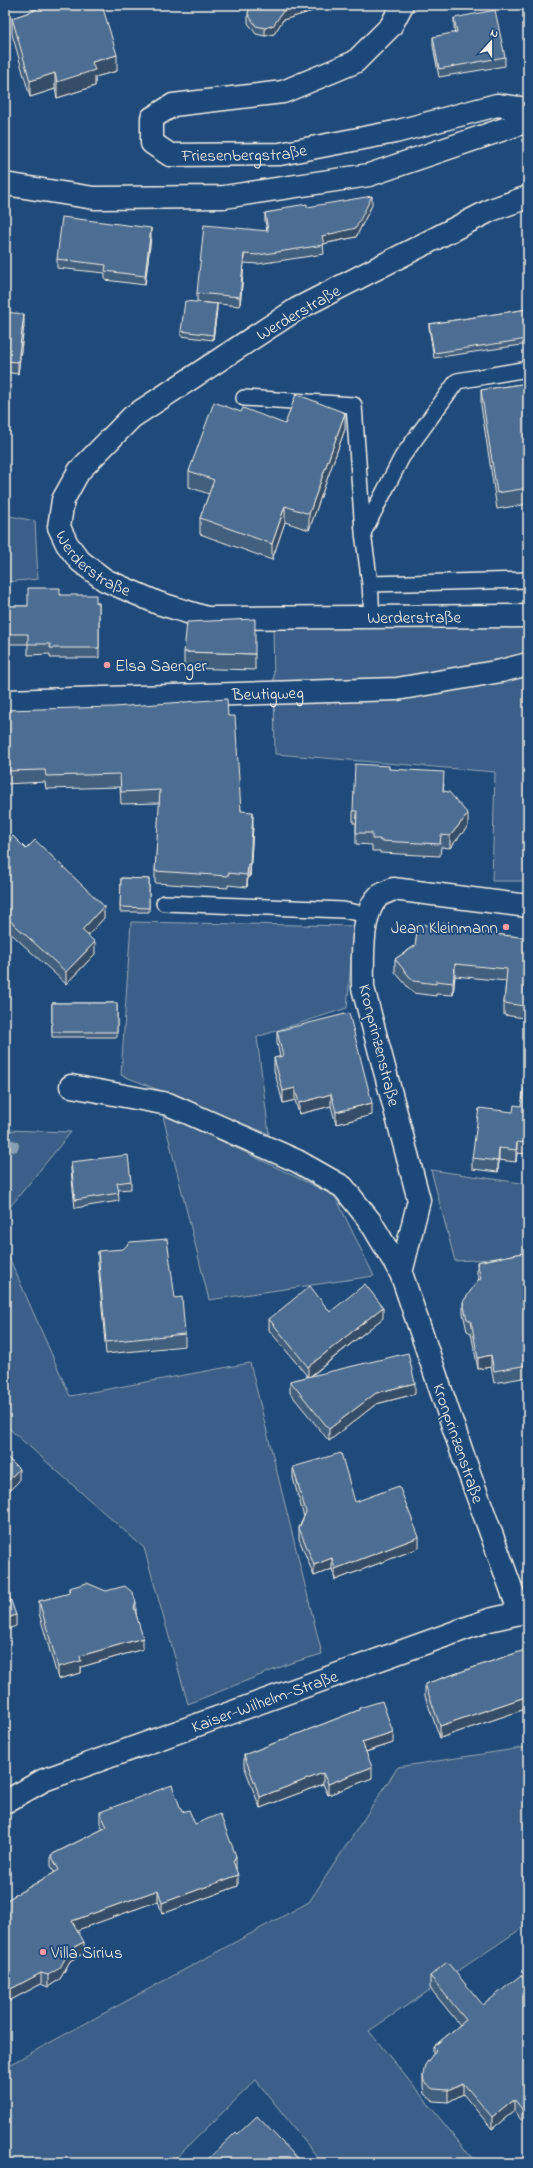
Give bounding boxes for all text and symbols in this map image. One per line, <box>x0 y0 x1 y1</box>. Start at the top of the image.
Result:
north arrow <box>471 22 511 62</box>
text: N <box>488 25 501 42</box>
street label: Friesenbergstraße <box>181 138 309 170</box>
street label: Werderstraße <box>252 279 346 348</box>
street label: Werderstraße <box>48 527 135 604</box>
street label: Werderstraße <box>367 605 462 631</box>
place label: Elsa Saenger <box>115 654 208 681</box>
marker: Elsa Saenger <box>102 660 112 670</box>
street label: Beutigweg <box>231 681 304 709</box>
place label: Jean Kleinmann <box>391 916 498 941</box>
marker: Jean Kleinmann <box>501 922 511 932</box>
street label: Kronprinzenstraße <box>351 982 406 1109</box>
street label: Kronprinzenstraße <box>425 1380 490 1507</box>
street label: Kaiser-Wilhelm-Straße <box>188 1664 342 1740</box>
place label: Villa Sirius <box>50 1941 123 1966</box>
marker: Villa Sirius <box>38 1947 48 1957</box>

